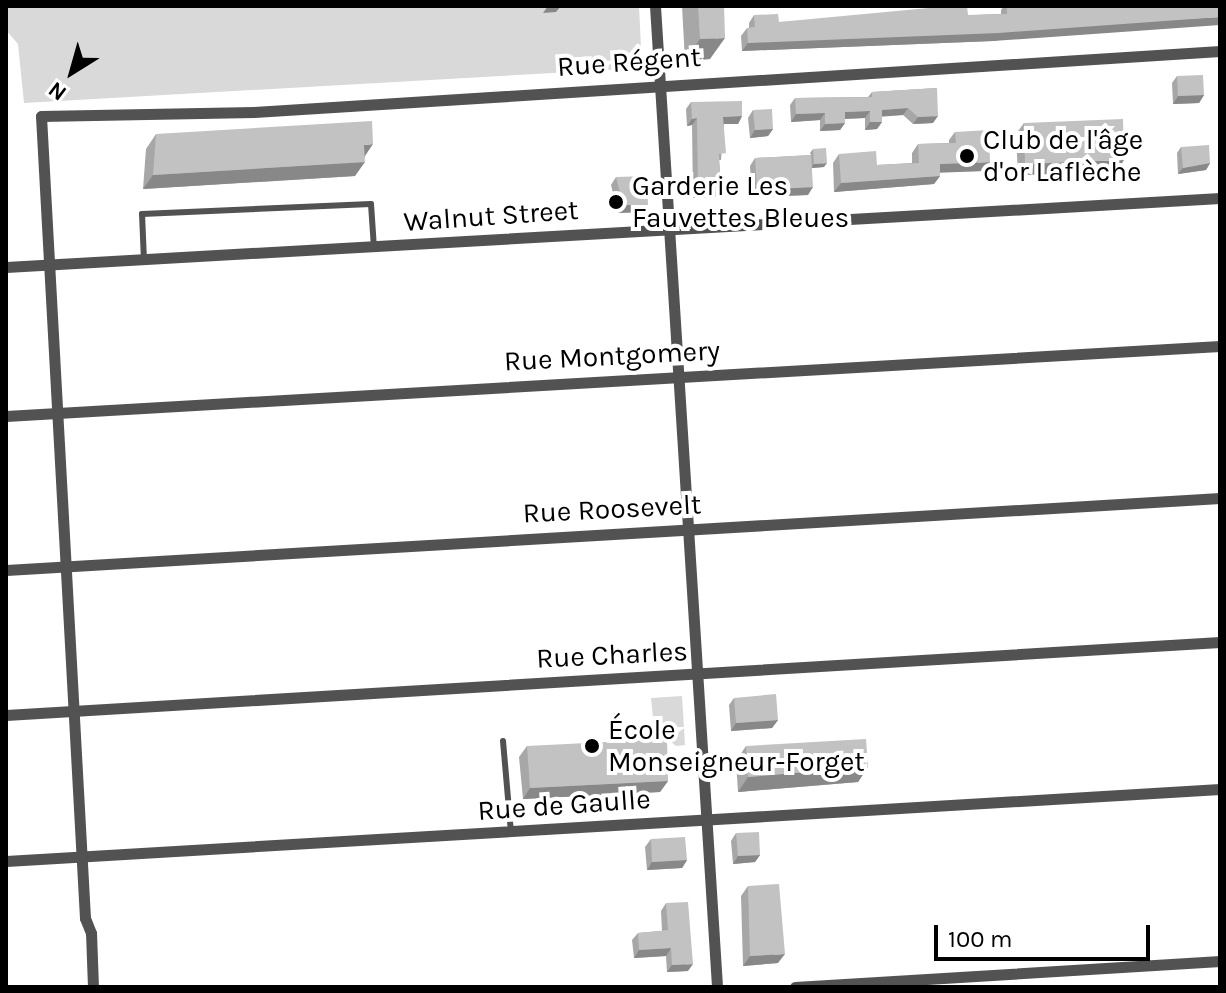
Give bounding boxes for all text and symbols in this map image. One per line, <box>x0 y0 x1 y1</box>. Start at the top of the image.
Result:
north arrow <box>32 32 112 112</box>
street label: Rue Régent <box>556 40 702 84</box>
text: N <box>43 76 72 106</box>
place label: Club de l'âge d'or Laflèche <box>983 123 1143 189</box>
marker: Club de l'âge d'or Laflèche <box>958 147 976 165</box>
place label: Garderie Les Fauvettes Bleues <box>632 169 849 235</box>
street label: Walnut Street <box>402 193 580 239</box>
marker: Garderie Les Fauvettes Bleues <box>607 193 625 211</box>
street label: Rue Montgomery <box>503 334 721 378</box>
street label: Rue Roosevelt <box>522 488 702 530</box>
street label: Rue Charles <box>535 634 689 676</box>
place label: École Monseigneur-Forget <box>608 713 865 779</box>
marker: École Monseigneur-Forget <box>583 737 601 755</box>
street label: Rue de Gaulle <box>476 782 652 828</box>
scale bar <box>938 909 1154 959</box>
text: 100 m <box>948 925 1013 953</box>

